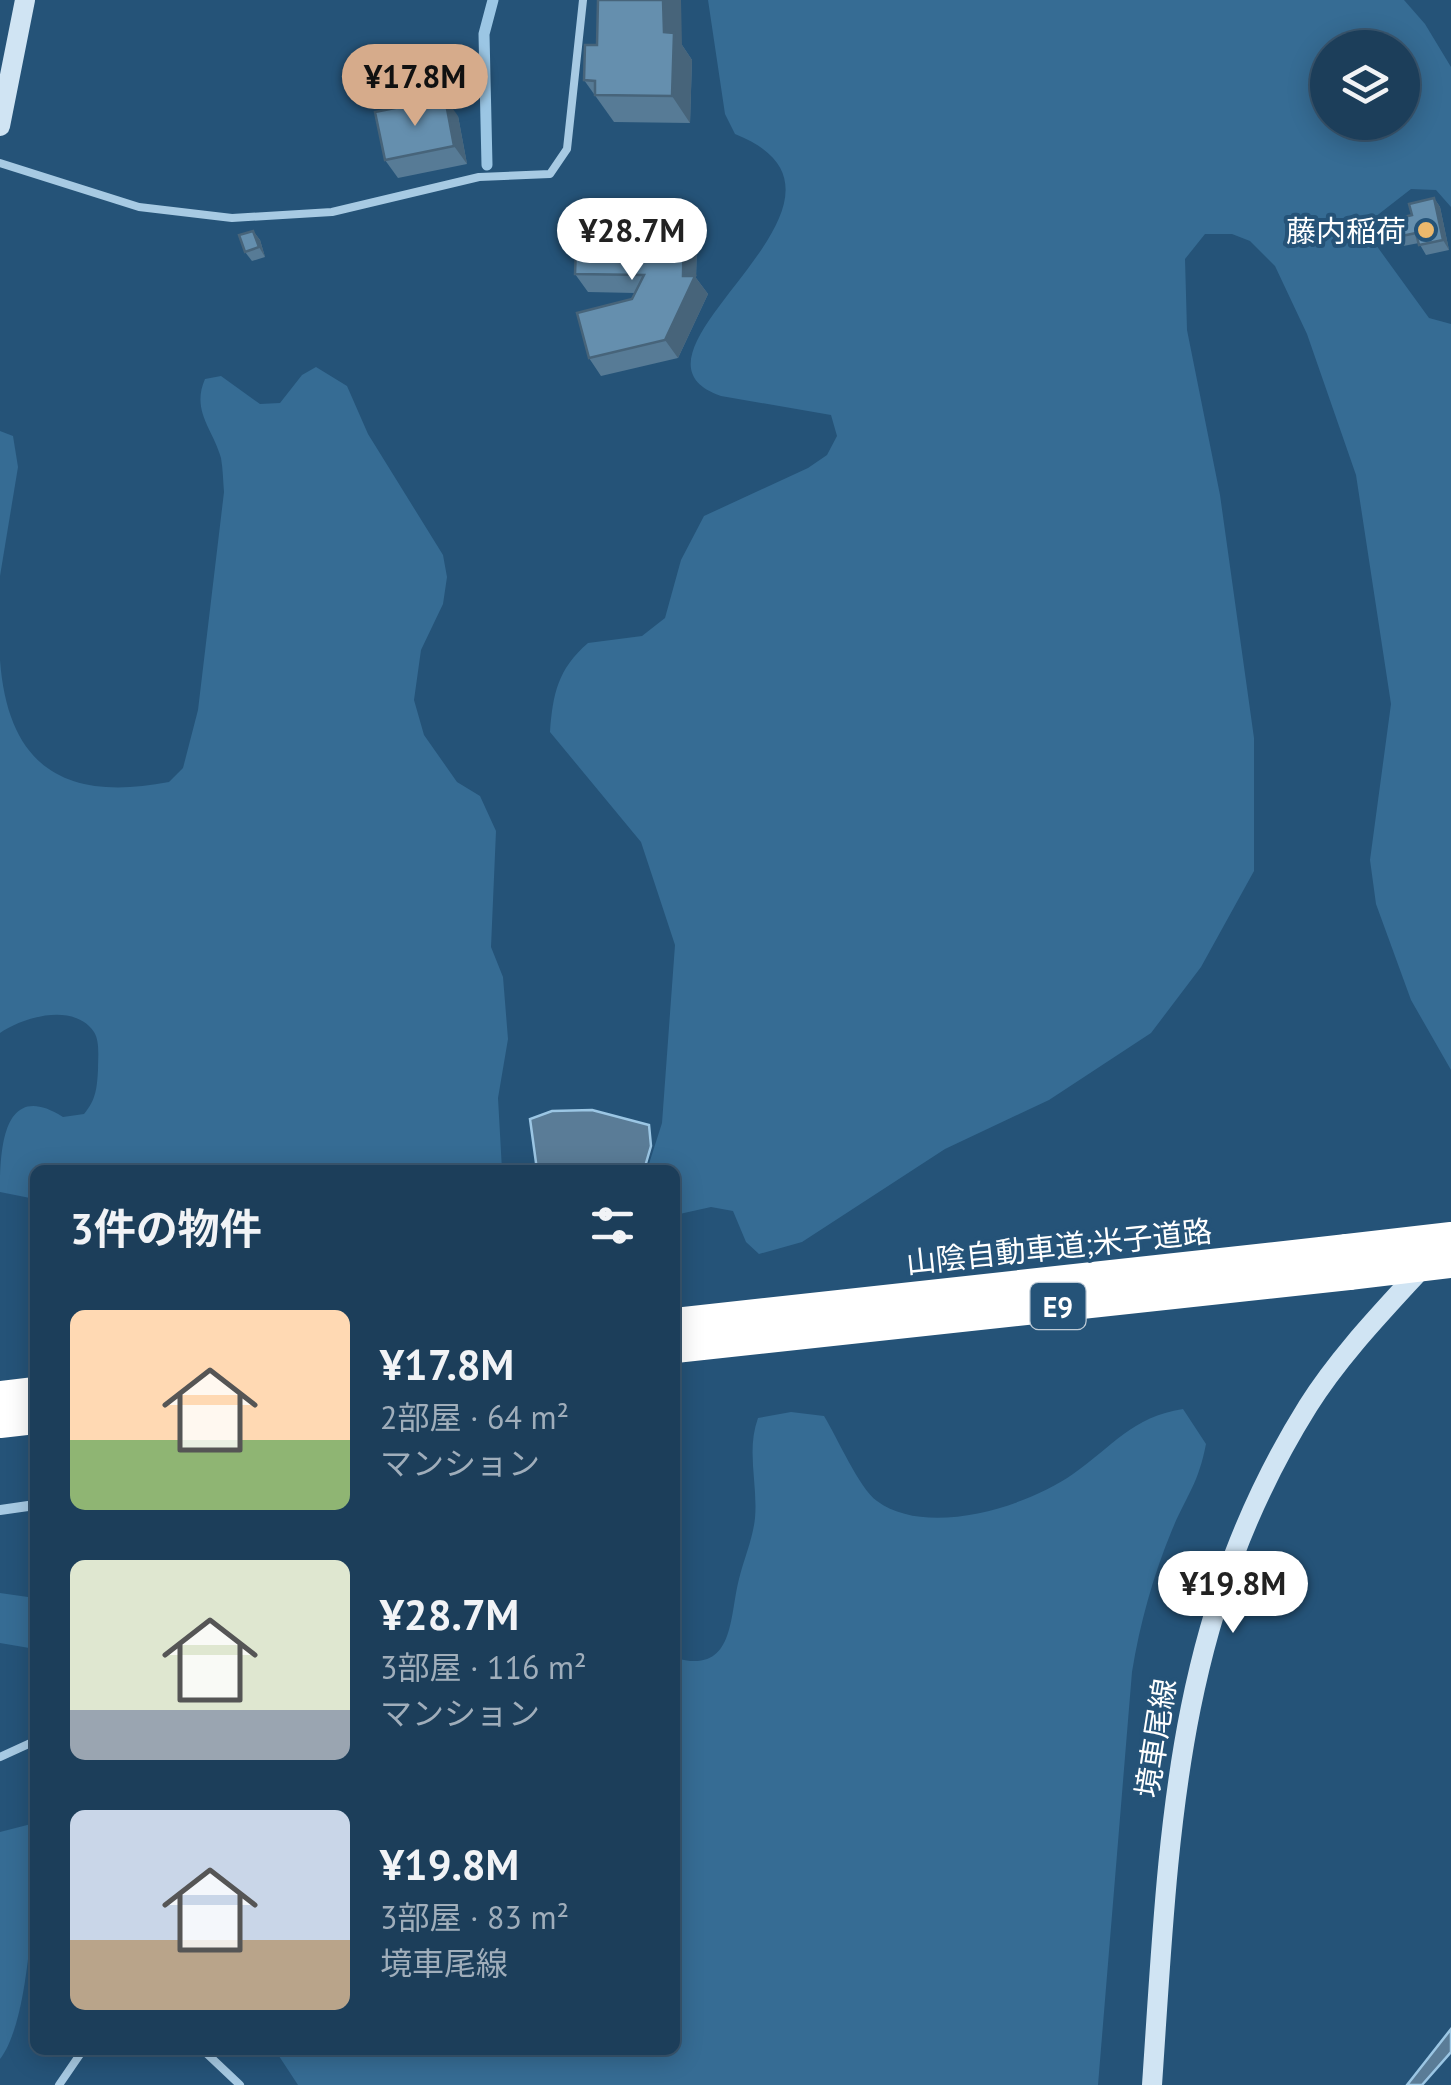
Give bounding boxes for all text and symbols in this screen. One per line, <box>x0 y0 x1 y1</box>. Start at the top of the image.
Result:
map controls <box>1310 30 1420 140</box>
button: layers <box>1310 30 1420 140</box>
pin: ¥17.8M <box>334 44 496 129</box>
text: ¥17.8M <box>364 55 466 97</box>
pin: ¥28.7M <box>551 198 713 283</box>
text: ¥28.7M <box>579 209 685 251</box>
place label: 藤内稲荷 <box>1286 211 1406 250</box>
marker: 藤内稲荷 <box>1415 219 1437 241</box>
icon: filters <box>585 1198 640 1253</box>
text: 3件の物件 <box>70 1201 262 1256</box>
street label: 山陰自動車道;米子道路 <box>904 1211 1214 1281</box>
road number: E9 <box>1030 1283 1086 1329</box>
text: ¥17.8M <box>380 1337 514 1392</box>
icon: home <box>150 1350 270 1470</box>
text: 2部屋 · 64 m² <box>380 1396 569 1438</box>
text: マンション <box>380 1442 540 1484</box>
pin: ¥19.8M <box>1152 1551 1314 1636</box>
text: ¥19.8M <box>1180 1562 1286 1604</box>
text: ¥28.7M <box>380 1587 519 1642</box>
icon: home <box>150 1600 270 1720</box>
text: 3部屋 · 116 m² <box>380 1646 587 1688</box>
street label: 境車尾線 <box>1126 1676 1184 1800</box>
text: マンション <box>380 1692 540 1734</box>
text: ¥19.8M <box>380 1837 519 1892</box>
icon: home <box>150 1850 270 1970</box>
text: 3部屋 · 83 m² <box>380 1896 569 1938</box>
text: 境車尾線 <box>380 1942 508 1984</box>

